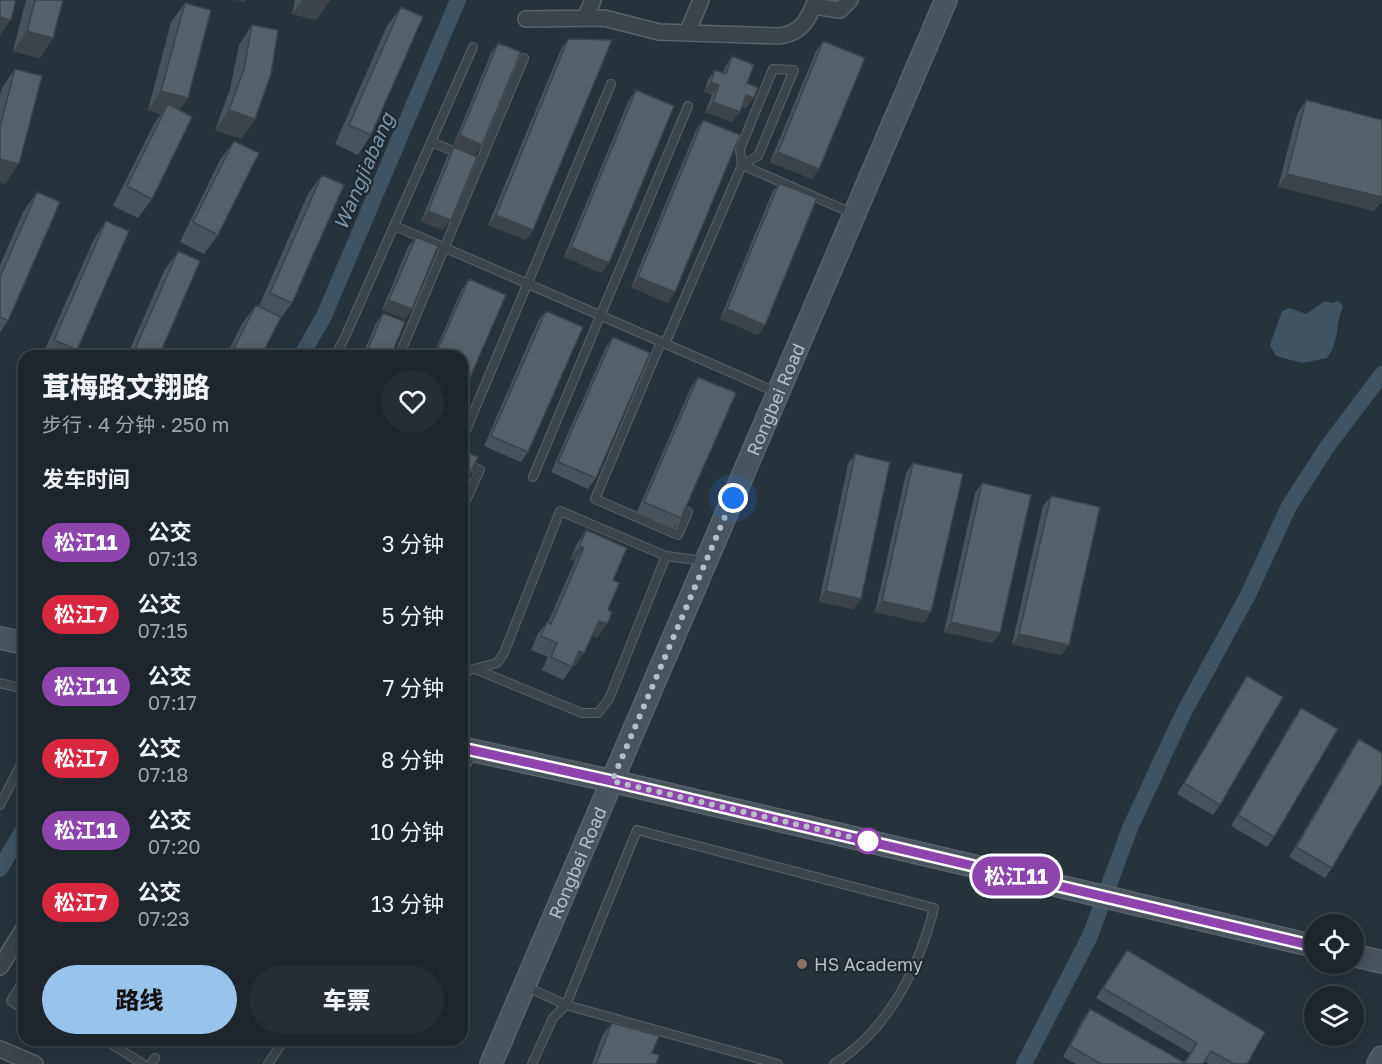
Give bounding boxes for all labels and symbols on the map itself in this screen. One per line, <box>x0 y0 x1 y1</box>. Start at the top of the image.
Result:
water label: Wangjiabang <box>328 107 400 233</box>
street label: Rongbei Road <box>742 340 809 459</box>
your location <box>718 483 748 513</box>
street label: Rongbei Road <box>543 803 611 922</box>
unlabelled marker <box>855 828 881 854</box>
line badge: 松江11 <box>974 856 1058 896</box>
place label: HS Academy <box>814 953 923 975</box>
marker: HS Academy <box>795 957 809 971</box>

